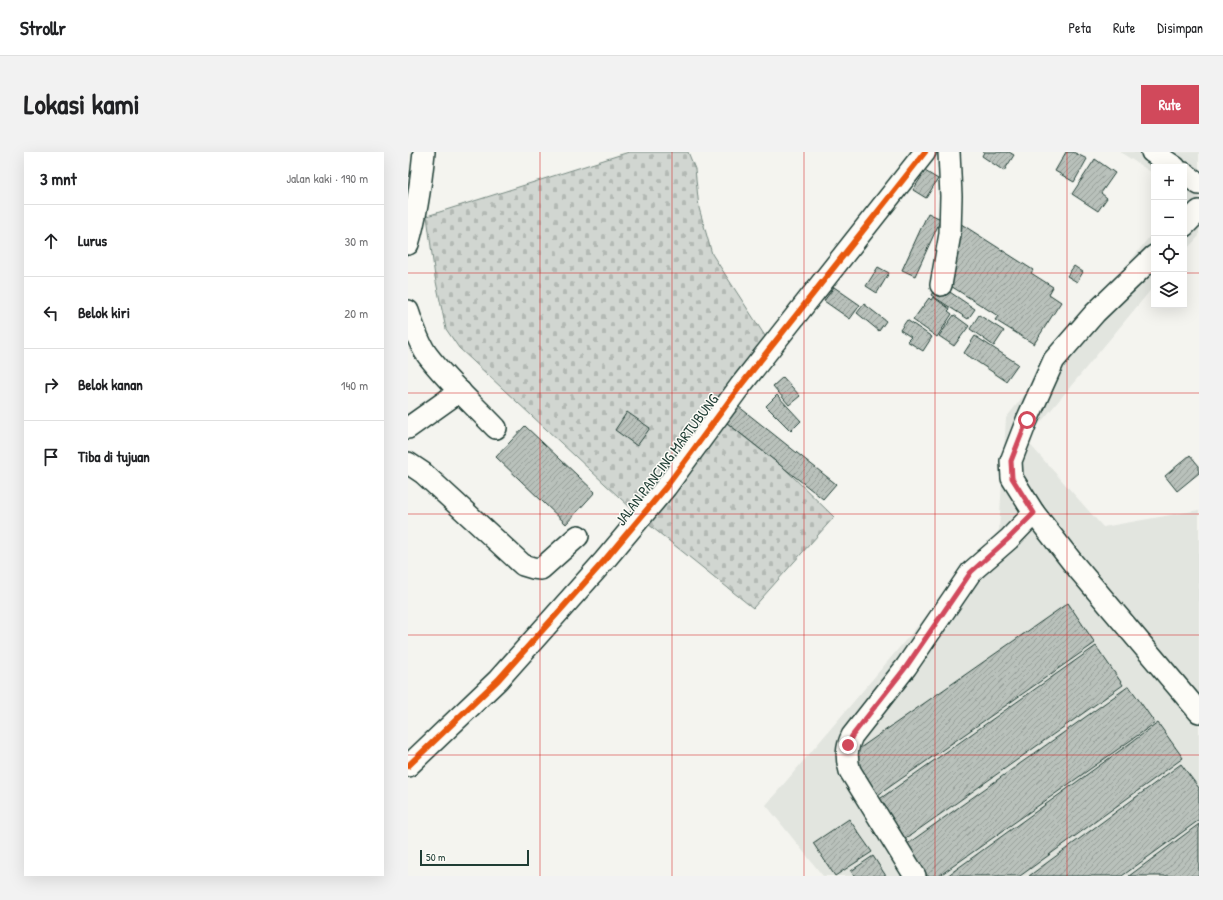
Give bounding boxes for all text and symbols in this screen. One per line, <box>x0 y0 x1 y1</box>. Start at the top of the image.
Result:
text: Strollr <box>20 15 66 41</box>
text: Peta <box>1068 18 1091 37</box>
text: Rute <box>1113 18 1135 37</box>
text: Disimpan <box>1157 18 1203 37</box>
text: Lokasi kami <box>24 85 140 123</box>
button: Rute <box>1141 85 1199 124</box>
map controls <box>1151 164 1187 308</box>
button: + <box>1151 164 1187 200</box>
text: 3 mnt <box>40 167 77 190</box>
text: Jalan kaki · 190 m <box>286 169 368 187</box>
button: − <box>1151 200 1187 236</box>
icon: ahead <box>40 230 62 252</box>
text: Lurus <box>78 230 107 251</box>
text: 30 m <box>345 232 368 250</box>
button: locate <box>1151 236 1187 272</box>
button: layers <box>1151 272 1187 308</box>
icon: left <box>40 302 62 324</box>
text: Belok kiri <box>78 302 130 323</box>
text: 20 m <box>344 304 368 322</box>
icon: right <box>40 374 62 396</box>
text: Belok kanan <box>78 374 143 395</box>
text: 140 m <box>341 376 368 394</box>
street label: JALAN PANCING MARTUBUNG <box>610 389 723 530</box>
route start <box>1018 411 1036 429</box>
icon: arrive <box>40 446 62 468</box>
text: Tiba di tujuan <box>78 446 150 467</box>
route end <box>839 736 857 754</box>
scale bar <box>420 848 529 867</box>
text: 50 m <box>426 850 446 864</box>

